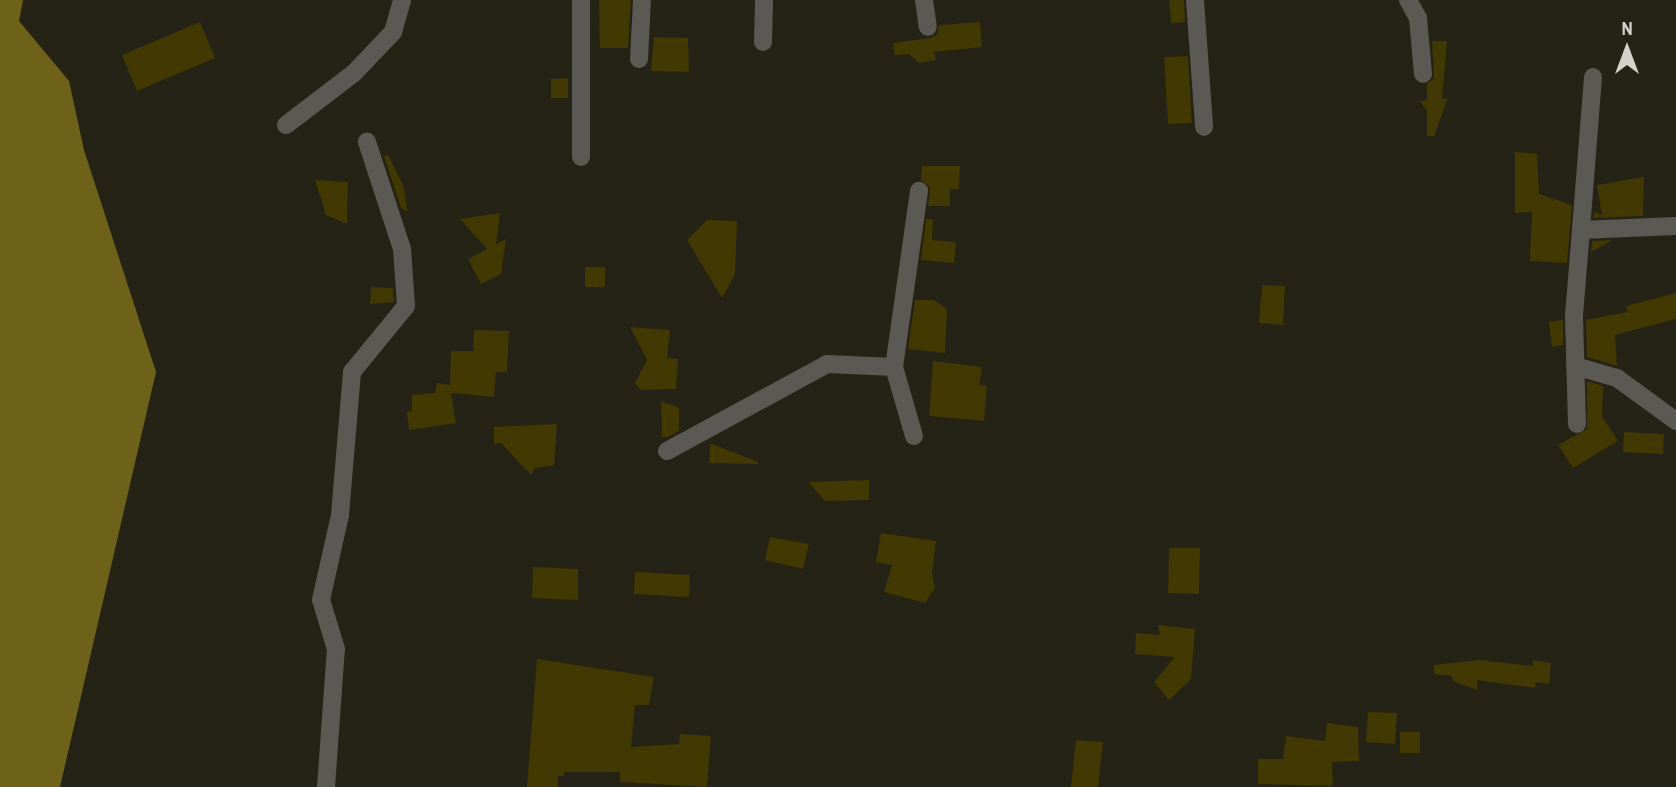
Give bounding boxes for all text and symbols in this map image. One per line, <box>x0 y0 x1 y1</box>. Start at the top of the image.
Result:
north arrow <box>1592 14 1662 84</box>
text: N <box>1621 15 1633 41</box>

